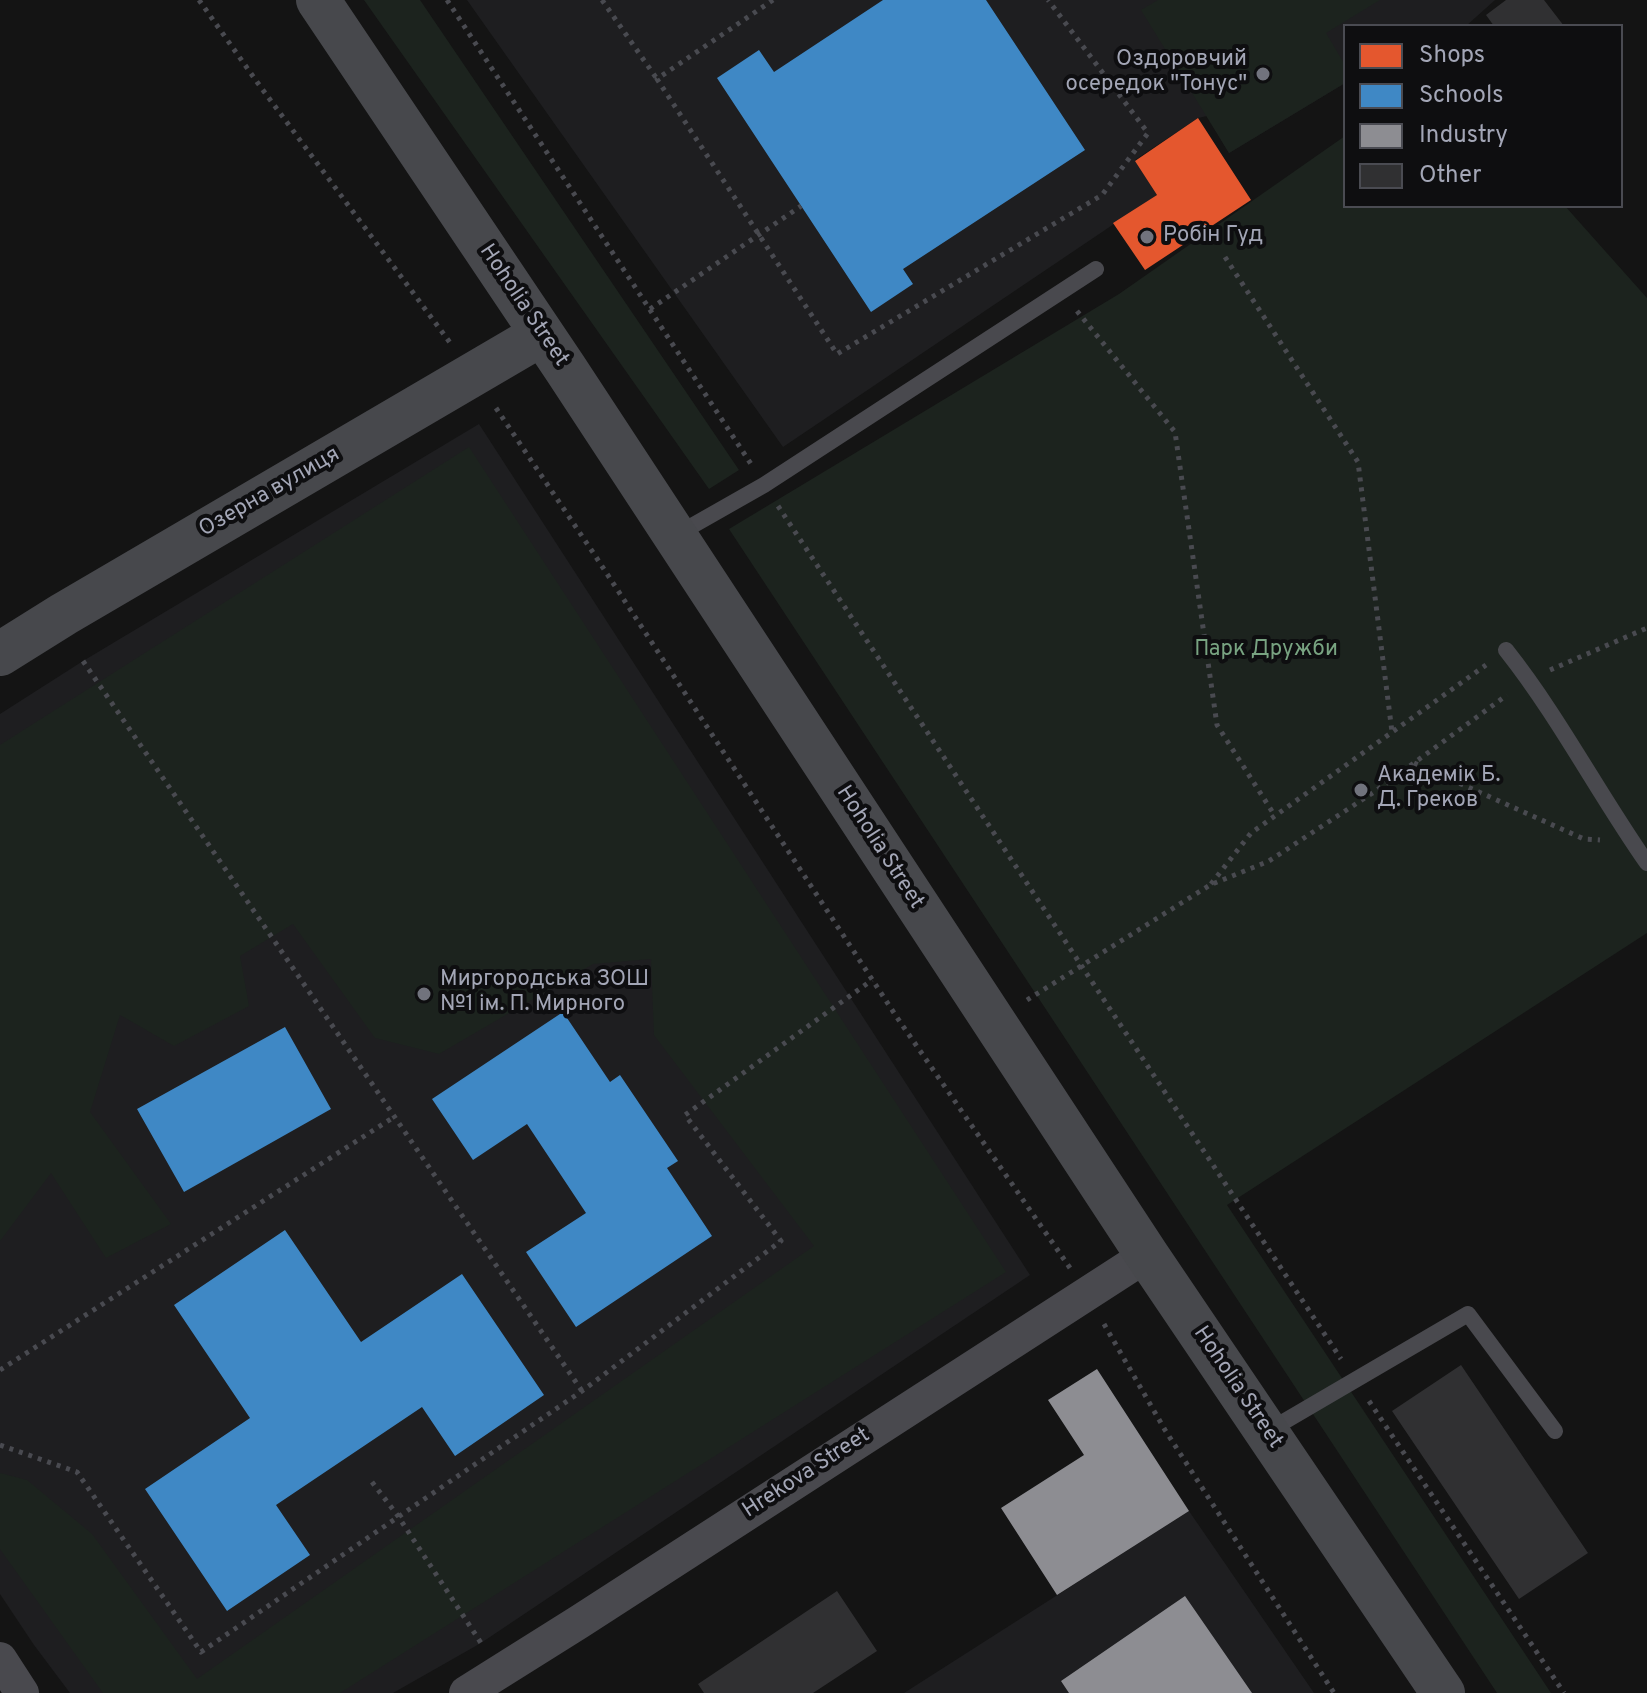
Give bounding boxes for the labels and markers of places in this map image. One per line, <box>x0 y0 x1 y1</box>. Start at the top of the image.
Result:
place label: Оздоровчий осередок "Тонус" <box>1066 48 1247 100</box>
marker: Оздоровчий осередок "Тонус" <box>1254 65 1272 83</box>
place label: Робін Гуд <box>1163 224 1263 250</box>
marker: Робін Гуд <box>1138 228 1156 246</box>
place label: Академік Б. Д. Греков <box>1377 764 1500 816</box>
marker: Академік Б. Д. Греков <box>1352 781 1370 799</box>
place label: Миргородська ЗОШ №1 ім. П. Мирного <box>440 968 649 1020</box>
marker: Миргородська ЗОШ №1 ім. П. Мирного <box>415 985 433 1003</box>

